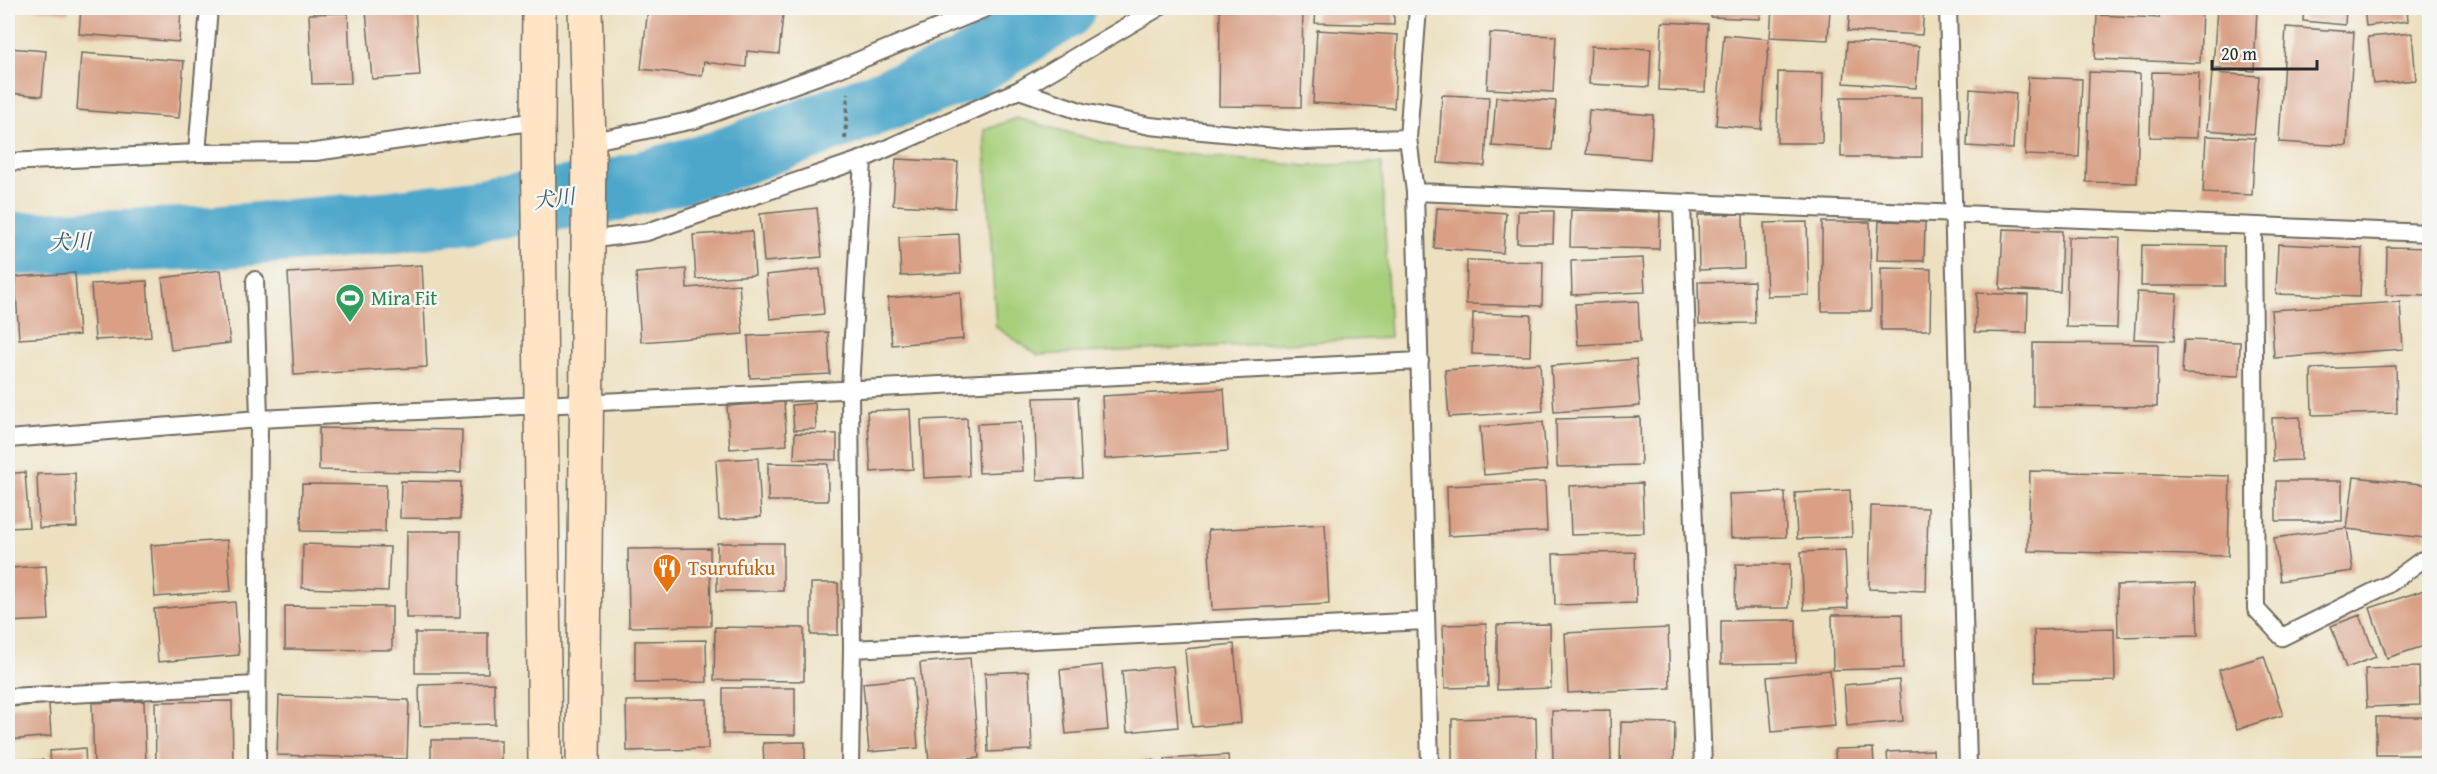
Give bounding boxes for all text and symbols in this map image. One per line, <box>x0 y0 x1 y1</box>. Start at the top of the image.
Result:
scale bar <box>2212 33 2317 71</box>
text: 20 m <box>2221 40 2257 67</box>
water label: 犬川 <box>531 180 579 217</box>
water label: 犬川 <box>48 225 94 258</box>
sports icon: Mira Fit <box>334 282 366 324</box>
place label: Mira Fit <box>371 283 437 312</box>
restaurant icon: Tsurufuku <box>651 552 683 594</box>
place label: Tsurufuku <box>688 553 775 582</box>

